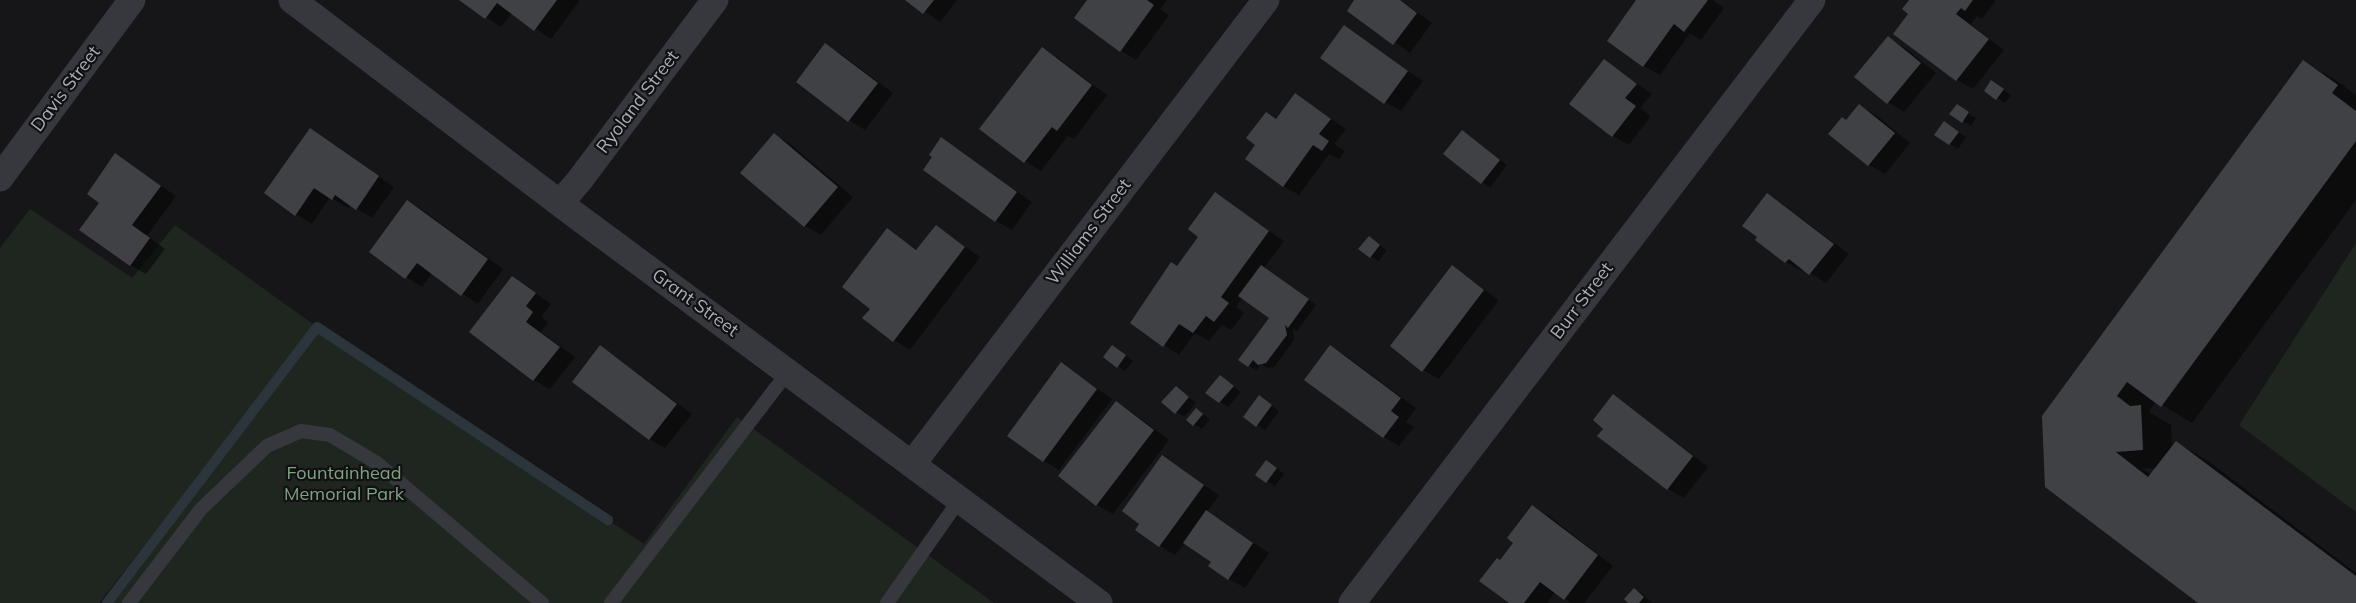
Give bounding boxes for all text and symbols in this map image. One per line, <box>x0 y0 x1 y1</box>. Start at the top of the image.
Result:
street label: Davis Street <box>27 42 105 136</box>
street label: Ryoland Street <box>592 46 684 158</box>
street label: Williams Street <box>1042 175 1136 289</box>
street label: Burr Street <box>1546 258 1618 344</box>
street label: Grant Street <box>648 264 742 342</box>
park label: Fountainhead Memorial Park <box>284 463 404 506</box>

